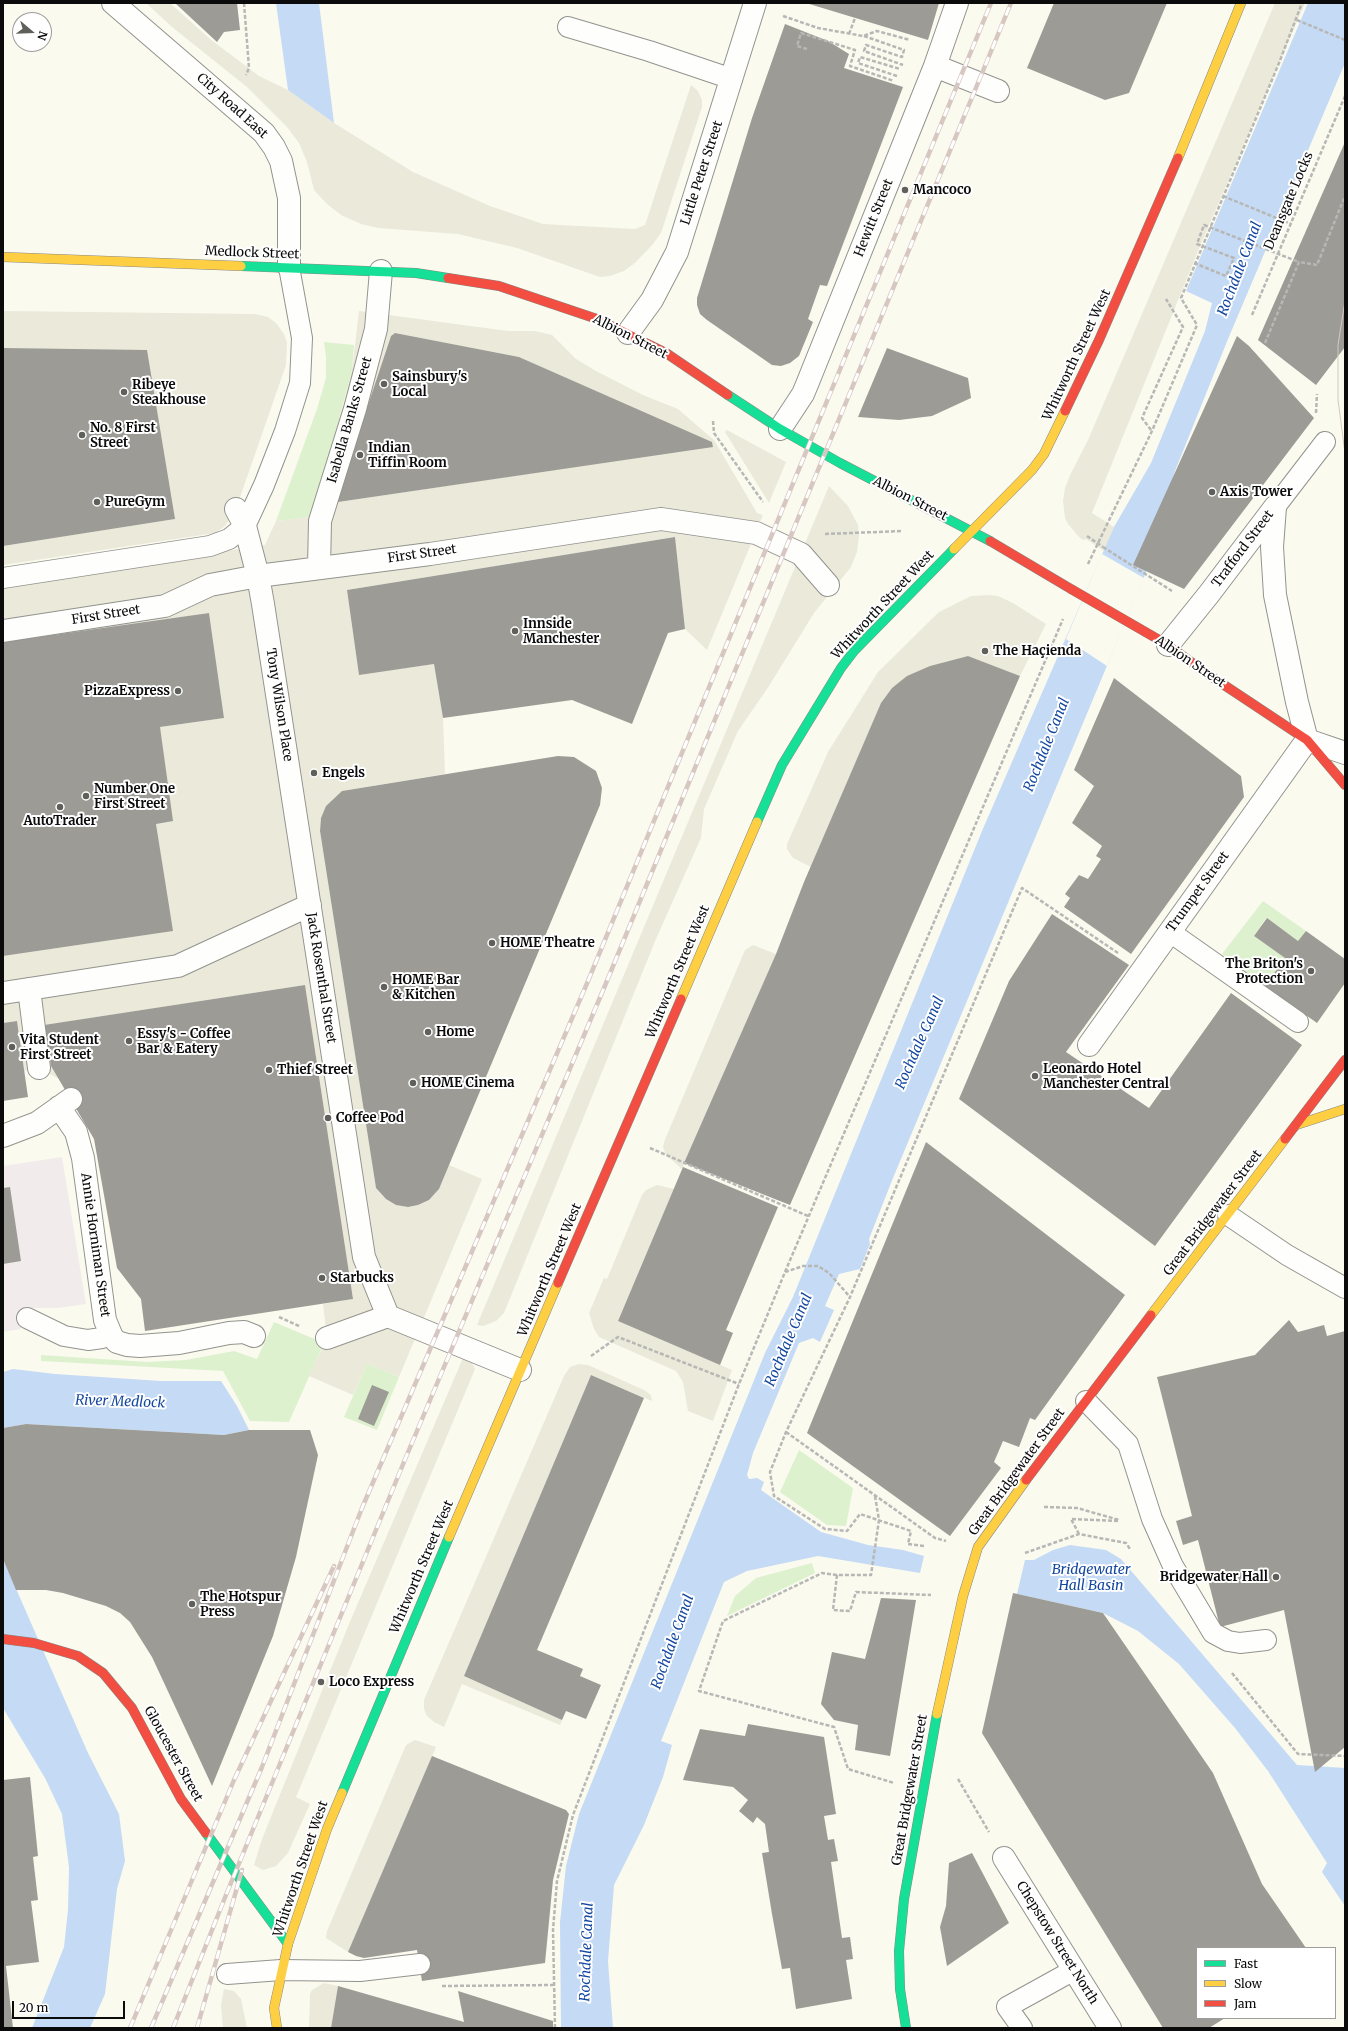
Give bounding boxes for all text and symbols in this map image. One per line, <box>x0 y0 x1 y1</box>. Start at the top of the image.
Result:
north arrow <box>12 12 52 52</box>
text: N <box>34 29 50 42</box>
street label: City Road East <box>193 70 271 142</box>
street label: Little Peter Street <box>678 119 726 227</box>
street label: Deansgate Locks <box>1261 150 1317 252</box>
street label: Hewitt Street <box>851 177 897 259</box>
place label: Mancoco <box>913 182 971 198</box>
marker: Mancoco <box>900 185 910 195</box>
water label: Rochdale Canal <box>1214 220 1266 318</box>
street label: Medlock Street <box>204 244 300 262</box>
street label: Whitworth Street West <box>1040 287 1114 423</box>
street label: Albion Street <box>590 312 670 362</box>
street label: Isabella Banks Street <box>324 355 376 485</box>
place label: Sainsbury's Local <box>392 369 467 400</box>
place label: Ribeye Steakhouse <box>132 377 206 408</box>
marker: Sainsbury's Local <box>379 379 389 389</box>
marker: Ribeye Steakhouse <box>119 387 129 397</box>
place label: No. 8 First Street <box>90 420 156 451</box>
marker: No. 8 First Street <box>77 430 87 440</box>
place label: Indian Tiffin Room <box>368 440 447 471</box>
marker: Indian Tiffin Room <box>355 450 365 460</box>
street label: Albion Street <box>870 474 950 524</box>
place label: Axis Tower <box>1220 484 1293 500</box>
marker: Axis Tower <box>1207 487 1217 497</box>
place label: PureGym <box>105 494 165 510</box>
marker: PureGym <box>92 497 102 507</box>
street label: Trafford Street <box>1209 507 1277 591</box>
street label: First Street <box>387 541 457 567</box>
street label: Whitworth Street West <box>829 547 937 663</box>
street label: First Street <box>71 602 141 628</box>
place label: Innside Manchester <box>523 616 599 647</box>
marker: Innside Manchester <box>510 626 520 636</box>
street label: Albion Street <box>1152 633 1228 691</box>
place label: The Haçienda <box>993 643 1081 659</box>
marker: The Haçienda <box>980 646 990 656</box>
street label: Tony Wilson Place <box>262 647 296 763</box>
place label: PizzaExpress <box>84 683 170 699</box>
marker: PizzaExpress <box>173 686 183 696</box>
water label: Rochdale Canal <box>1021 696 1073 794</box>
place label: Engels <box>322 765 365 781</box>
marker: Engels <box>309 768 319 778</box>
place label: Number One First Street <box>94 781 175 812</box>
marker: Number One First Street <box>81 791 91 801</box>
marker: AutoTrader <box>55 802 65 812</box>
place label: AutoTrader <box>23 813 97 829</box>
street label: Trumpet Street <box>1163 849 1233 935</box>
street label: Whitworth Street West <box>643 903 713 1041</box>
street label: Jack Rosenthal Street <box>303 911 339 1045</box>
place label: HOME Theatre <box>500 935 595 951</box>
marker: HOME Theatre <box>487 938 497 948</box>
place label: The Briton's Protection <box>1225 956 1303 987</box>
marker: The Briton's Protection <box>1306 966 1316 976</box>
place label: HOME Bar & Kitchen <box>392 972 459 1003</box>
marker: HOME Bar & Kitchen <box>379 982 389 992</box>
water label: Rochdale Canal <box>892 994 948 1092</box>
place label: Home <box>436 1024 474 1040</box>
place label: Essy's - Coffee Bar & Eatery <box>137 1026 231 1057</box>
marker: Home <box>423 1027 433 1037</box>
place label: Vita Student First Street <box>20 1032 99 1063</box>
marker: Essy's - Coffee Bar & Eatery <box>124 1036 134 1046</box>
marker: Vita Student First Street <box>7 1042 17 1052</box>
place label: Leonardo Hotel Manchester Central <box>1043 1061 1169 1092</box>
place label: Thief Street <box>277 1062 353 1078</box>
marker: Thief Street <box>264 1065 274 1075</box>
marker: Leonardo Hotel Manchester Central <box>1030 1071 1040 1081</box>
place label: HOME Cinema <box>421 1075 515 1091</box>
marker: HOME Cinema <box>408 1078 418 1088</box>
place label: Coffee Pod <box>336 1110 404 1126</box>
marker: Coffee Pod <box>323 1113 333 1123</box>
street label: Great Bridgewater Street <box>1161 1147 1265 1279</box>
street label: Annie Horniman Street <box>77 1172 113 1318</box>
street label: Whitworth Street West <box>515 1201 585 1339</box>
place label: Starbucks <box>330 1270 394 1286</box>
marker: Starbucks <box>317 1273 327 1283</box>
water label: Rochdale Canal <box>762 1291 816 1389</box>
water label: River Medlock <box>75 1392 165 1412</box>
street label: Great Bridgewater Street <box>966 1405 1068 1539</box>
street label: Whitworth Street West <box>387 1498 457 1636</box>
water label: Bridgewater Hall Basin <box>1052 1562 1130 1594</box>
place label: Bridgewater Hall <box>1160 1569 1268 1585</box>
marker: Bridgewater Hall <box>1271 1572 1281 1582</box>
place label: The Hotspur Press <box>200 1589 281 1620</box>
water label: Rochdale Canal <box>648 1592 698 1692</box>
marker: The Hotspur Press <box>187 1599 197 1609</box>
place label: Loco Express <box>329 1674 414 1690</box>
marker: Loco Express <box>316 1677 326 1687</box>
street label: Gloucester Street <box>140 1704 206 1804</box>
street label: Great Bridgewater Street <box>889 1713 931 1867</box>
street label: Whitworth Street West <box>270 1799 332 1939</box>
street label: Chepstow Street North <box>1013 1879 1101 2007</box>
water label: Rochdale Canal <box>577 1902 597 2002</box>
legend <box>1196 1947 1336 2019</box>
text: Fast <box>1234 1956 1258 1971</box>
text: Slow <box>1234 1976 1262 1991</box>
scale bar <box>14 1993 127 2019</box>
text: Jam <box>1234 1996 1256 2011</box>
text: 20 m <box>19 2000 48 2015</box>

